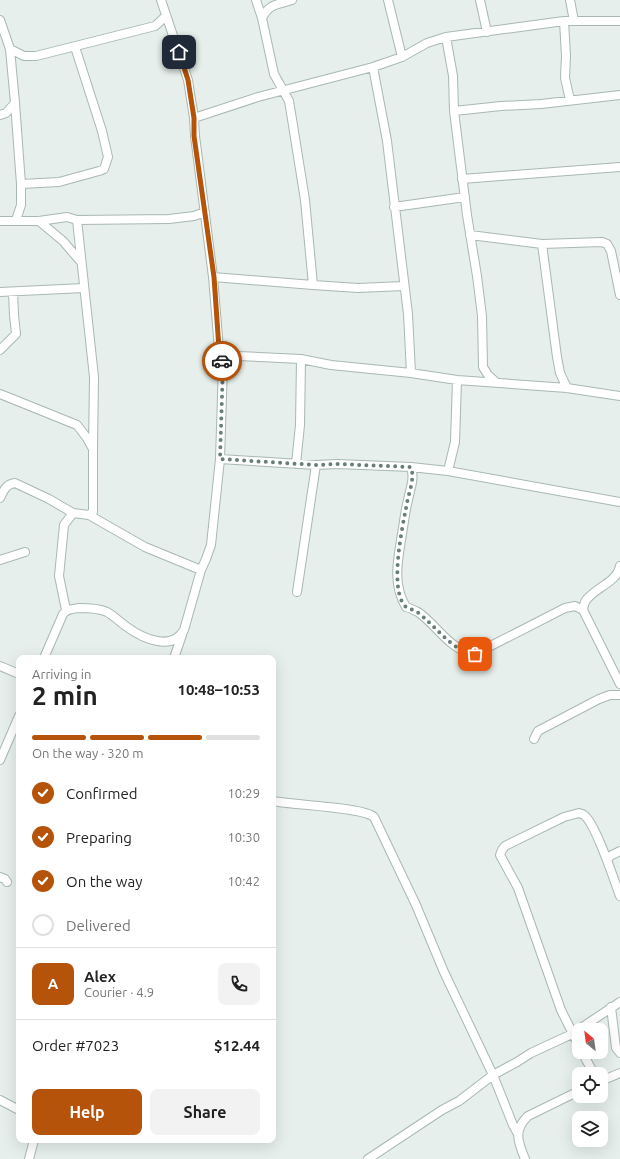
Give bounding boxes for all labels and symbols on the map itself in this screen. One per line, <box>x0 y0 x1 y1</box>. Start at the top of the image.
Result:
pin <box>162 35 196 69</box>
courier <box>202 341 242 381</box>
pin <box>458 637 492 671</box>
north arrow <box>572 1023 608 1059</box>

